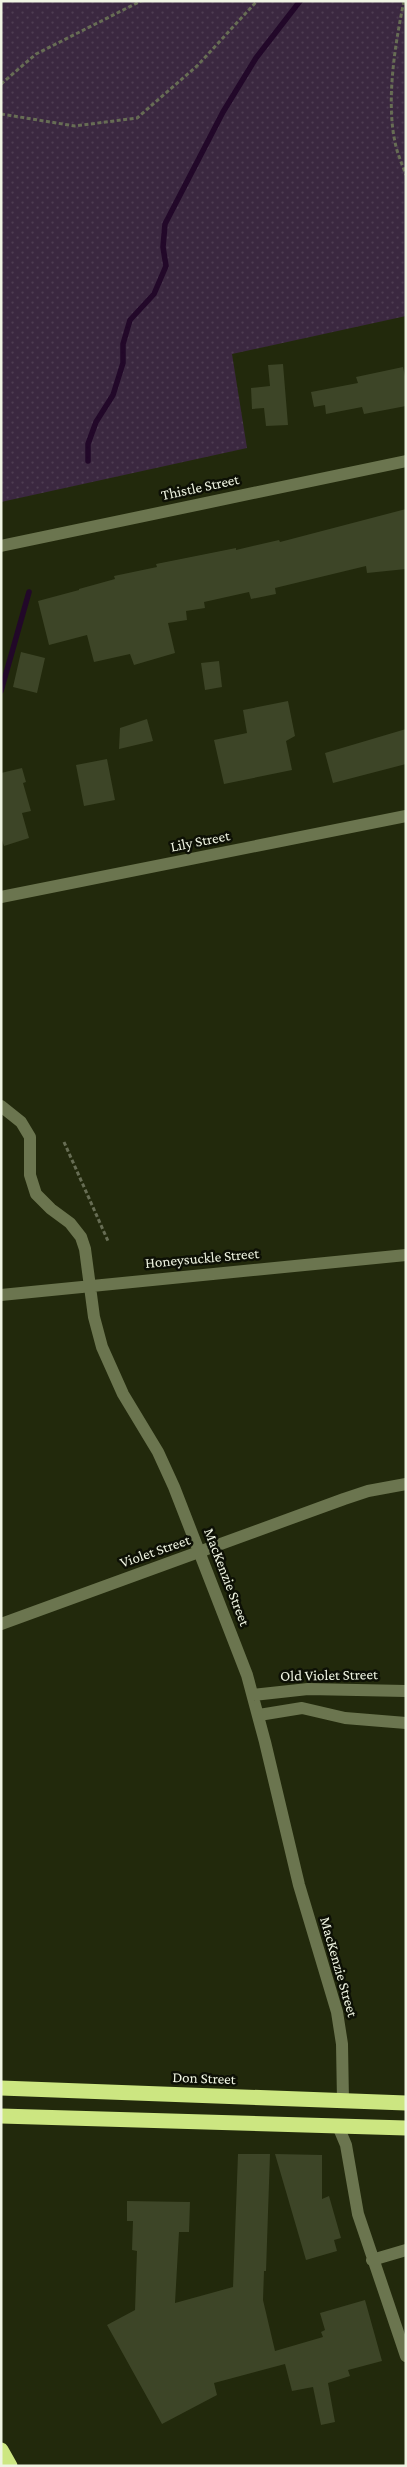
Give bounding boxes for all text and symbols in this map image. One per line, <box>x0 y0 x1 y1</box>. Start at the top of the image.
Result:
street label: Thistle Street <box>159 471 242 503</box>
street label: Lily Street <box>169 827 232 856</box>
street label: Honeysuckle Street <box>144 1245 261 1272</box>
street label: MacKenzie Street <box>201 1526 253 1629</box>
street label: Violet Street <box>118 1531 193 1570</box>
street label: Old Violet Street <box>280 1666 379 1684</box>
street label: MacKenzie Street <box>317 1915 361 2020</box>
street label: Don Street <box>172 2069 237 2087</box>

